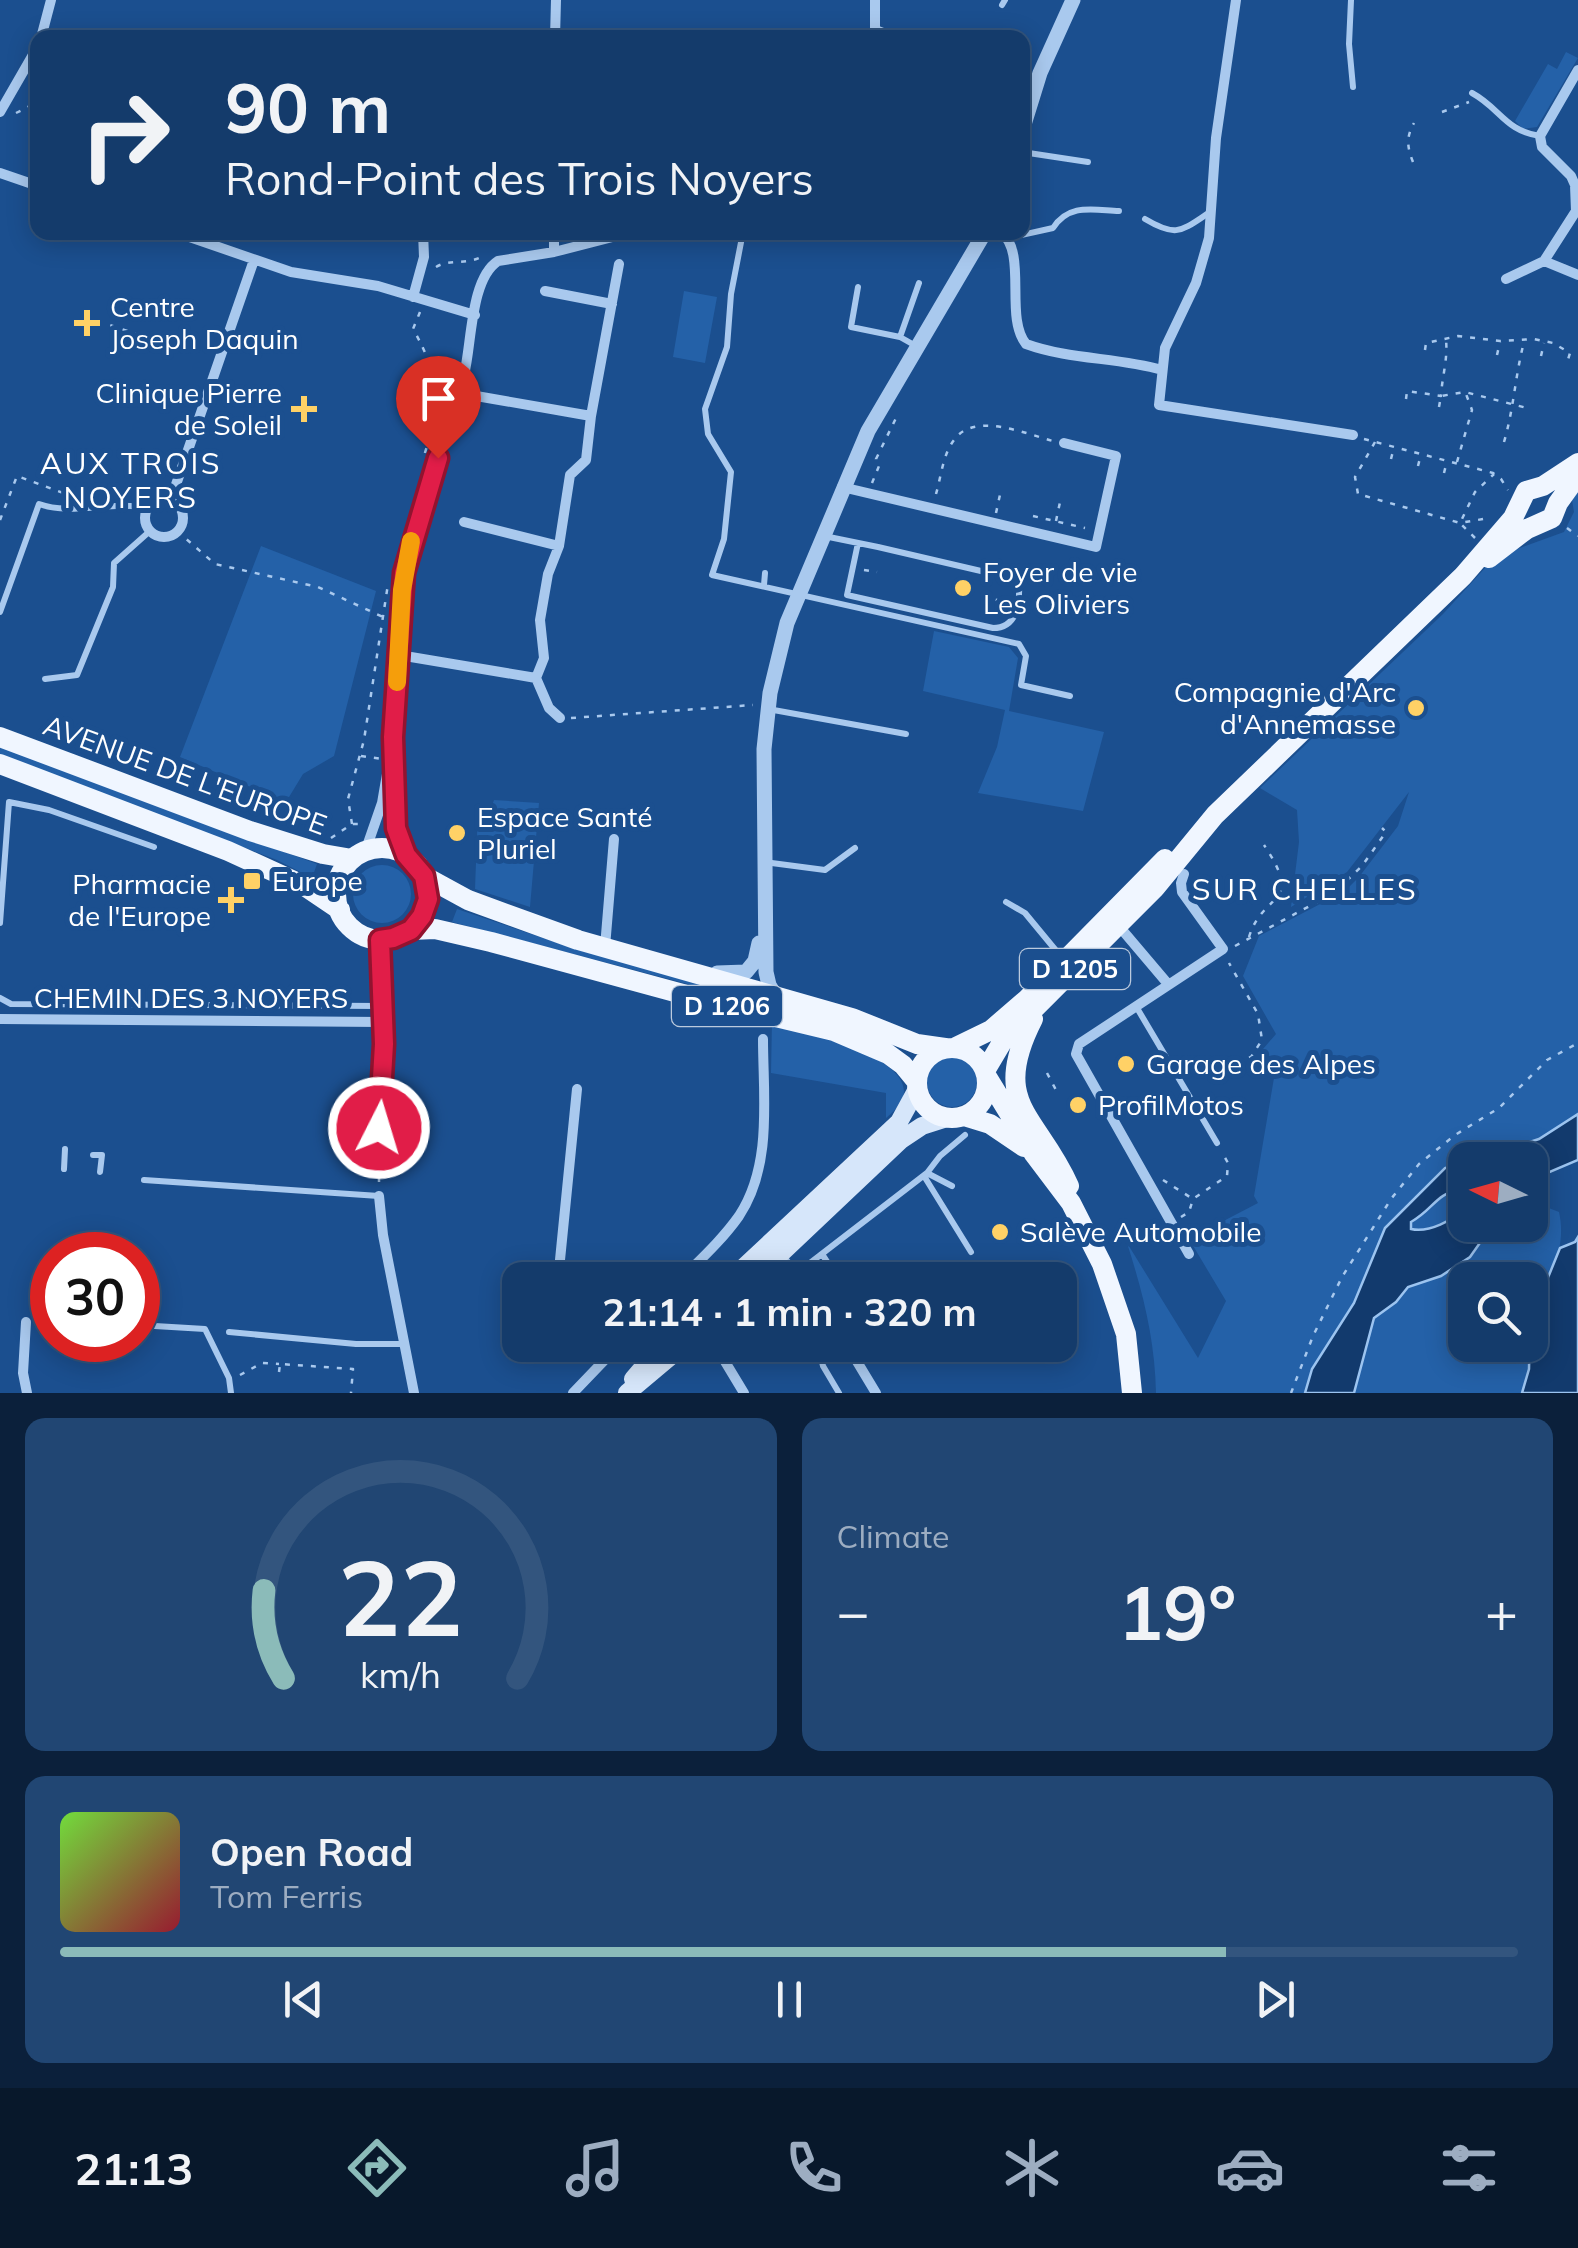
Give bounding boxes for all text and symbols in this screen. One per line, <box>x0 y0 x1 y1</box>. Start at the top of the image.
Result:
text: 90 m <box>225 63 391 151</box>
icon: right <box>60 70 190 200</box>
text: Rond-Point des Trois Noyers <box>225 150 814 206</box>
place label: Centre Joseph Daquin <box>110 289 299 356</box>
marker: Centre Joseph Daquin <box>74 310 100 336</box>
pin <box>396 356 481 459</box>
icon: arrive <box>411 371 466 426</box>
place label: Clinique Pierre de Soleil <box>95 375 282 442</box>
marker: Clinique Pierre de Soleil <box>291 396 317 422</box>
district label: AUX TROIS NOYERS <box>40 444 222 516</box>
place label: Foyer de vie Les Oliviers <box>983 554 1137 621</box>
marker: Foyer de vie Les Oliviers <box>952 577 974 599</box>
place label: Compagnie d'Arc d'Annemasse <box>1174 674 1396 741</box>
marker: Compagnie d'Arc d'Annemasse <box>1405 697 1427 719</box>
street label: AVENUE DE L'EUROPE <box>39 707 332 842</box>
place label: Espace Santé Pluriel <box>477 799 652 866</box>
marker: Espace Santé Pluriel <box>446 822 468 844</box>
place label: Europe <box>272 863 363 898</box>
place label: Pharmacie de l'Europe <box>68 866 211 933</box>
marker: Europe <box>241 870 263 892</box>
district label: SUR CHELLES <box>1192 870 1418 908</box>
marker: Pharmacie de l'Europe <box>220 889 242 911</box>
road number: D 1205 <box>1020 949 1130 989</box>
street label: CHEMIN DES 3 NOYERS <box>34 980 348 1015</box>
road number: D 1206 <box>672 986 782 1026</box>
place label: Garage des Alpes <box>1146 1046 1376 1081</box>
marker: Garage des Alpes <box>1115 1053 1137 1075</box>
position arrow <box>327 1076 431 1180</box>
place label: ProfilMotos <box>1098 1087 1244 1122</box>
marker: ProfilMotos <box>1067 1094 1089 1116</box>
north arrow <box>1448 1142 1548 1242</box>
map controls <box>1448 1142 1548 1362</box>
place label: Salève Automobile <box>1020 1214 1261 1249</box>
marker: Salève Automobile <box>989 1221 1011 1243</box>
speed limit sign: 30 <box>30 1232 160 1362</box>
button: search <box>1448 1262 1548 1362</box>
text: 21:14 · 1 min · 320 m <box>602 1288 977 1336</box>
text: Climate <box>837 1516 949 1556</box>
text: 22 <box>338 1531 463 1662</box>
text: 19° <box>1118 1565 1236 1659</box>
text: − <box>837 1577 870 1646</box>
text: + <box>1485 1577 1518 1646</box>
text: km/h <box>360 1652 441 1697</box>
text: Open Road <box>210 1828 413 1876</box>
text: Tom Ferris <box>210 1876 363 1916</box>
icon: previous <box>276 1972 331 2027</box>
icon: pause <box>762 1972 817 2027</box>
icon: next <box>1248 1972 1303 2027</box>
icon: directions <box>342 2133 412 2203</box>
icon: music <box>560 2133 630 2203</box>
icon: phone <box>779 2133 849 2203</box>
icon: climate <box>997 2133 1067 2203</box>
icon: car <box>1215 2133 1285 2203</box>
icon: filters <box>1434 2133 1504 2203</box>
text: 21:13 <box>74 2140 193 2196</box>

